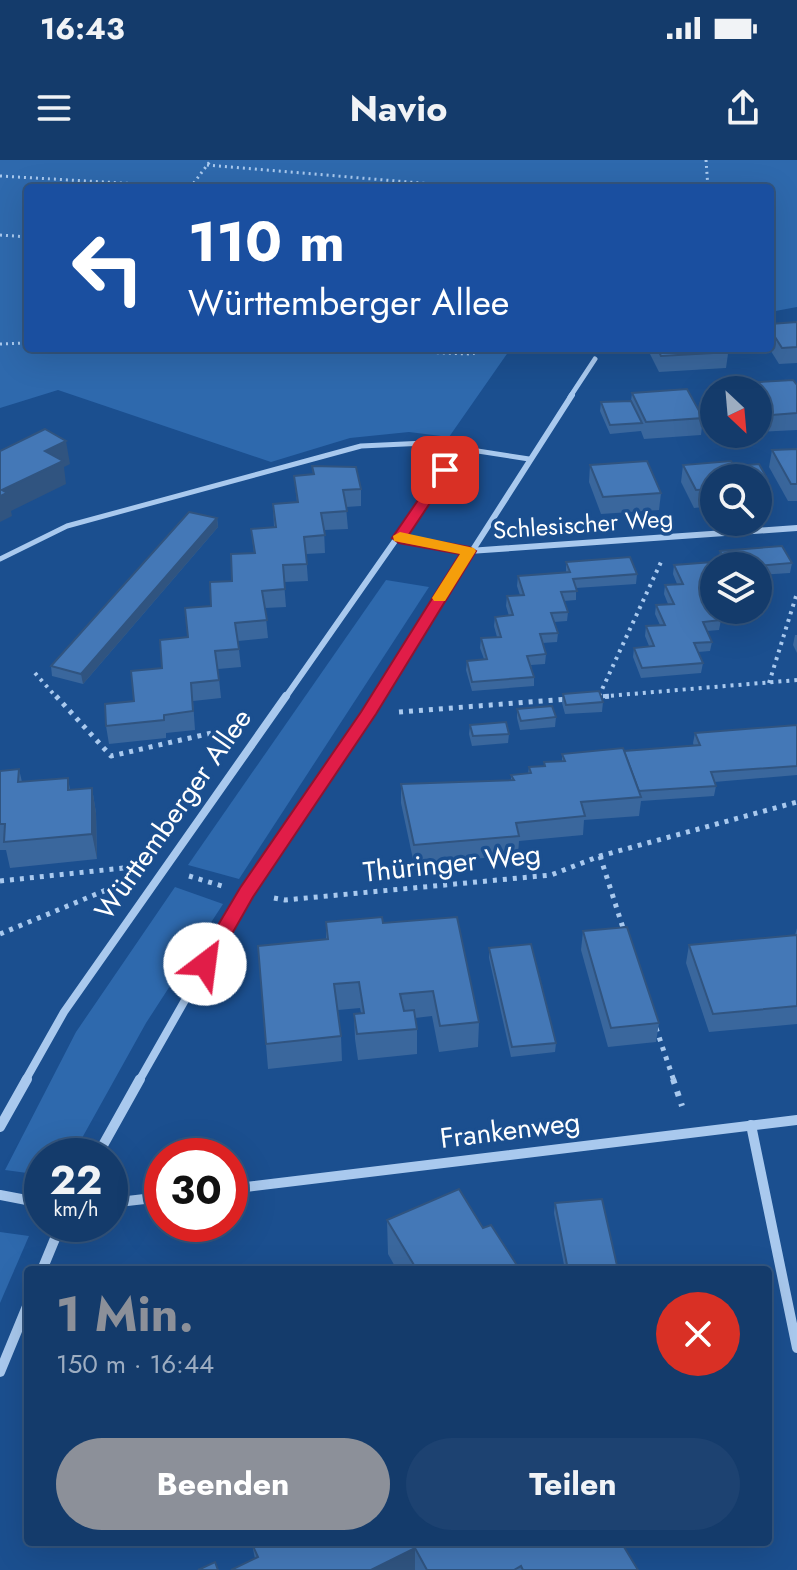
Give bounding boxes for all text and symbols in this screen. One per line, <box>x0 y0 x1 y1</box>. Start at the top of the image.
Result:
text: 16:43 <box>40 7 125 50</box>
text: Navio <box>350 82 447 134</box>
icon: menu <box>32 86 76 130</box>
icon: share <box>721 86 765 130</box>
text: 110 m <box>188 201 345 282</box>
icon: left <box>56 216 160 320</box>
text: Württemberger Allee <box>188 276 509 328</box>
north arrow <box>700 376 772 448</box>
map controls <box>700 376 772 624</box>
pin <box>411 436 479 504</box>
icon: arrive <box>423 448 467 492</box>
button: search <box>700 464 772 536</box>
street label: Schlesischer Weg <box>492 500 674 548</box>
button: layers <box>700 552 772 624</box>
street label: Württemberger Allee <box>85 700 261 928</box>
street label: Thüringer Weg <box>361 833 543 893</box>
position arrow <box>163 922 247 1006</box>
street label: Frankenweg <box>437 1101 583 1159</box>
speed limit sign: 30 <box>144 1138 248 1242</box>
text: 22 <box>50 1151 102 1209</box>
text: km/h <box>53 1195 99 1224</box>
text: 1 Min. <box>56 1280 194 1349</box>
button: close <box>656 1292 740 1376</box>
text: 150 m · 16:44 <box>56 1345 214 1383</box>
button: Beenden <box>56 1438 390 1530</box>
button: Teilen <box>406 1438 740 1530</box>

